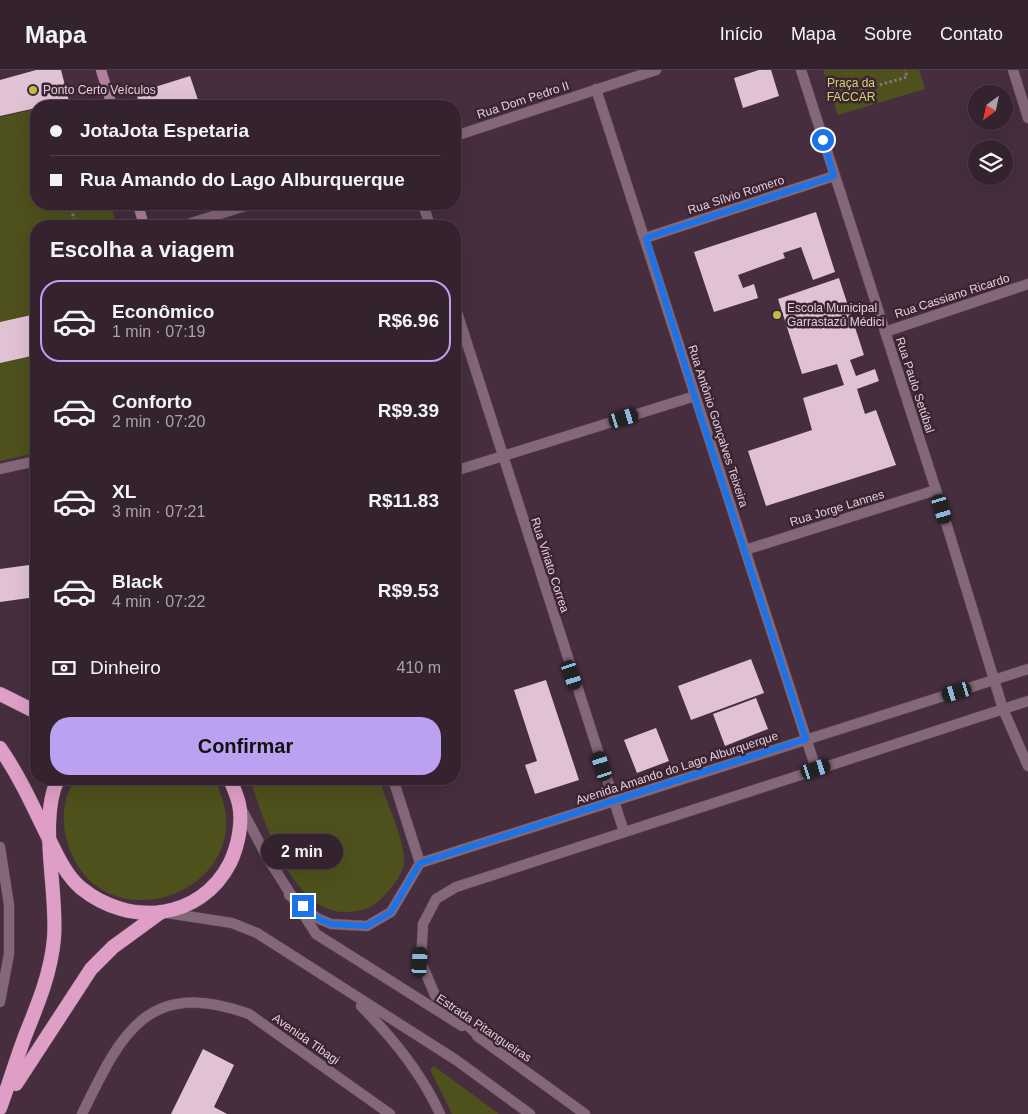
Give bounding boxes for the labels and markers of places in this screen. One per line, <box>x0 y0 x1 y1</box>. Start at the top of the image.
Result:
place label: Ponto Certo Veículos <box>43 83 156 97</box>
marker: Ponto Certo Veículos <box>27 84 39 96</box>
place label: Escola Municipal Garrastazú Médici <box>787 301 884 329</box>
marker: Escola Municipal Garrastazú Médici <box>771 309 783 321</box>

